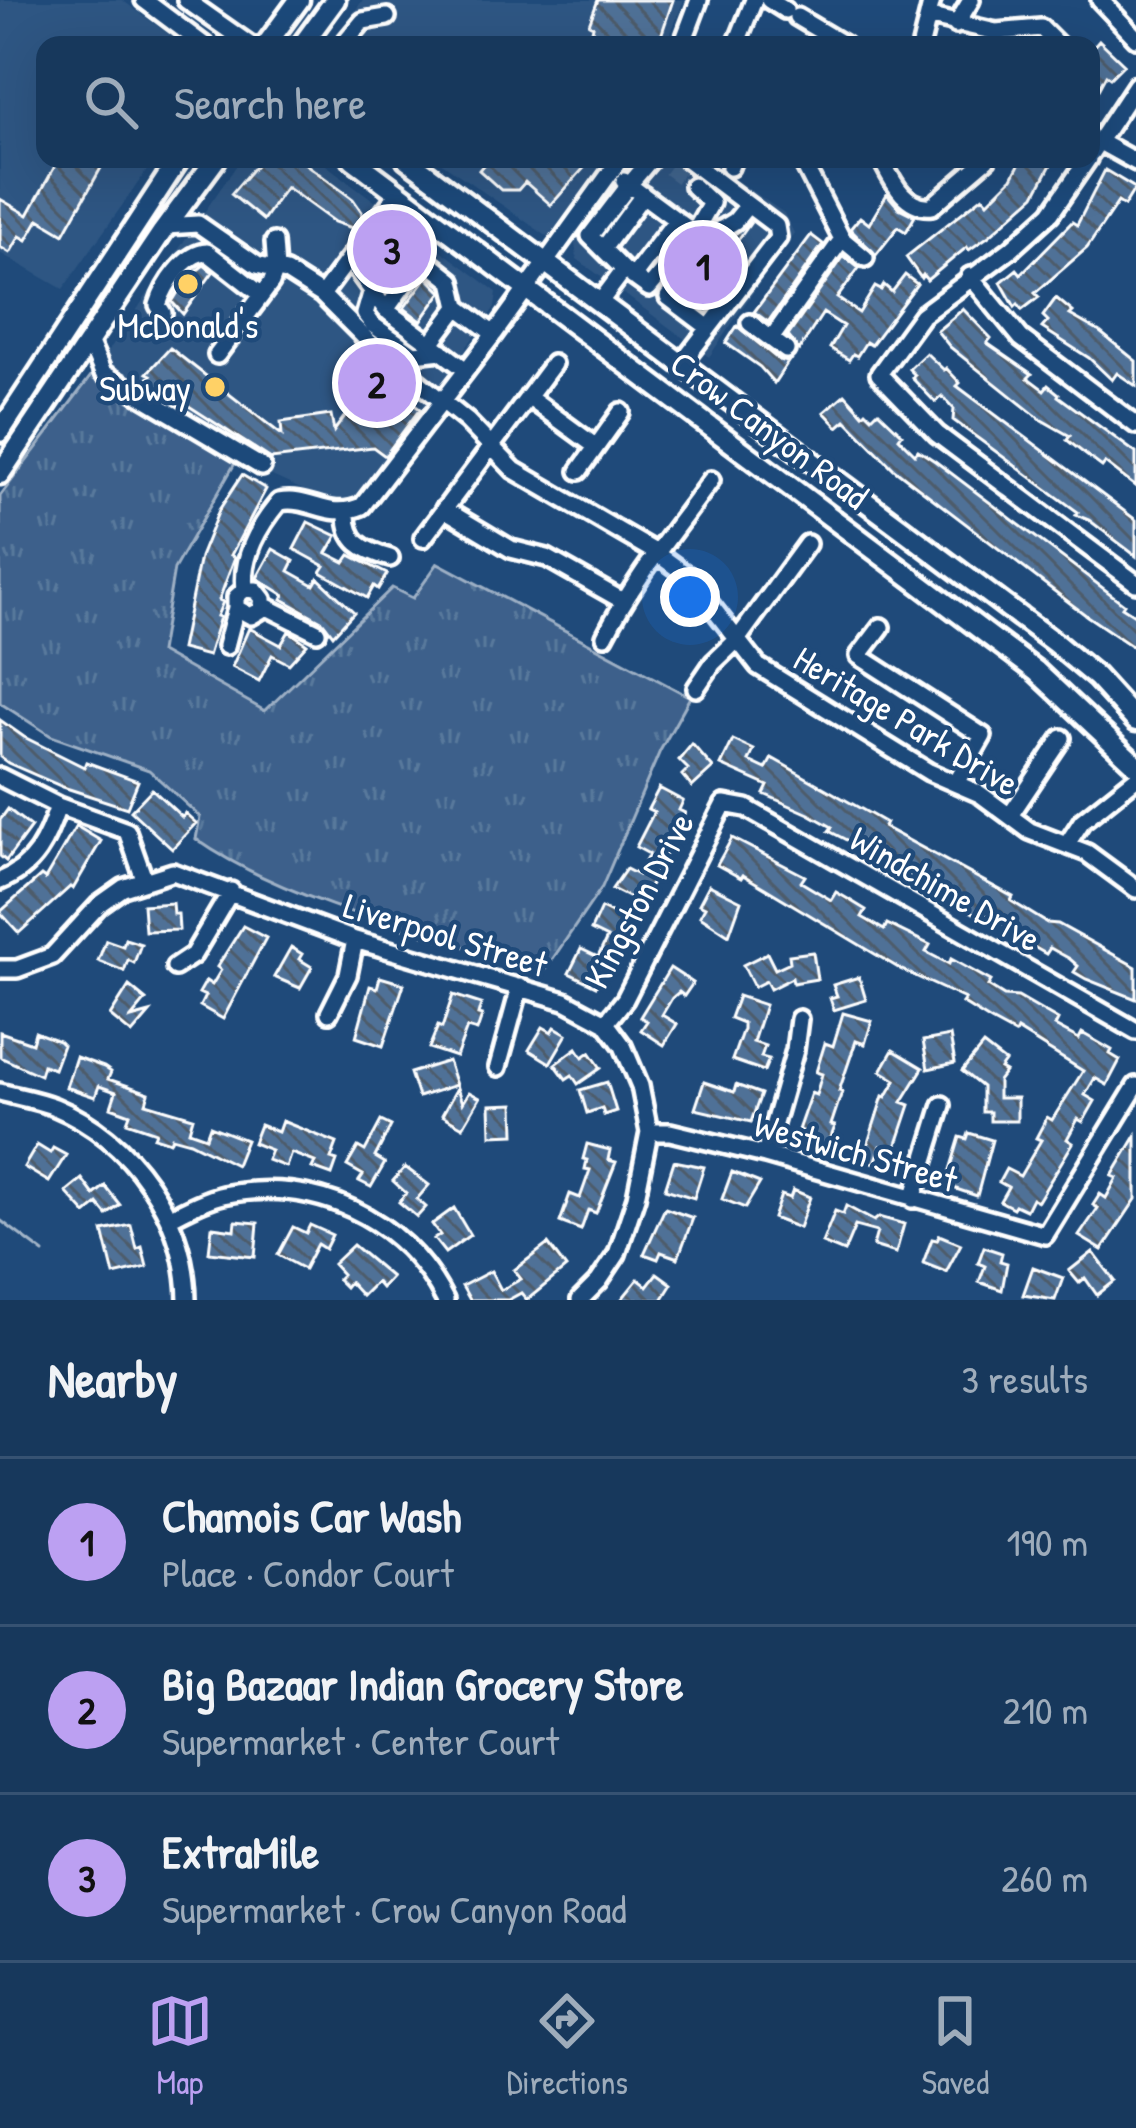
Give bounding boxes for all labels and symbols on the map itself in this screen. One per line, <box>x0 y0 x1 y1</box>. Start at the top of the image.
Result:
pin: 3 <box>353 204 431 294</box>
pin: 1 <box>664 220 742 310</box>
marker: McDonald's <box>175 271 201 297</box>
place label: McDonald's <box>118 300 258 349</box>
pin: 2 <box>338 338 416 428</box>
street label: Crow Canyon Road <box>661 338 879 520</box>
place label: Subway <box>99 363 191 412</box>
marker: Subway <box>202 374 228 400</box>
your location <box>660 567 720 627</box>
street label: Heritage Park Drive <box>785 633 1029 807</box>
street label: Kingston Drive <box>571 804 705 996</box>
street label: Windchime Drive <box>842 814 1050 962</box>
street label: Liverpool Street <box>338 880 554 988</box>
street label: Westwich Street <box>749 1099 964 1203</box>

